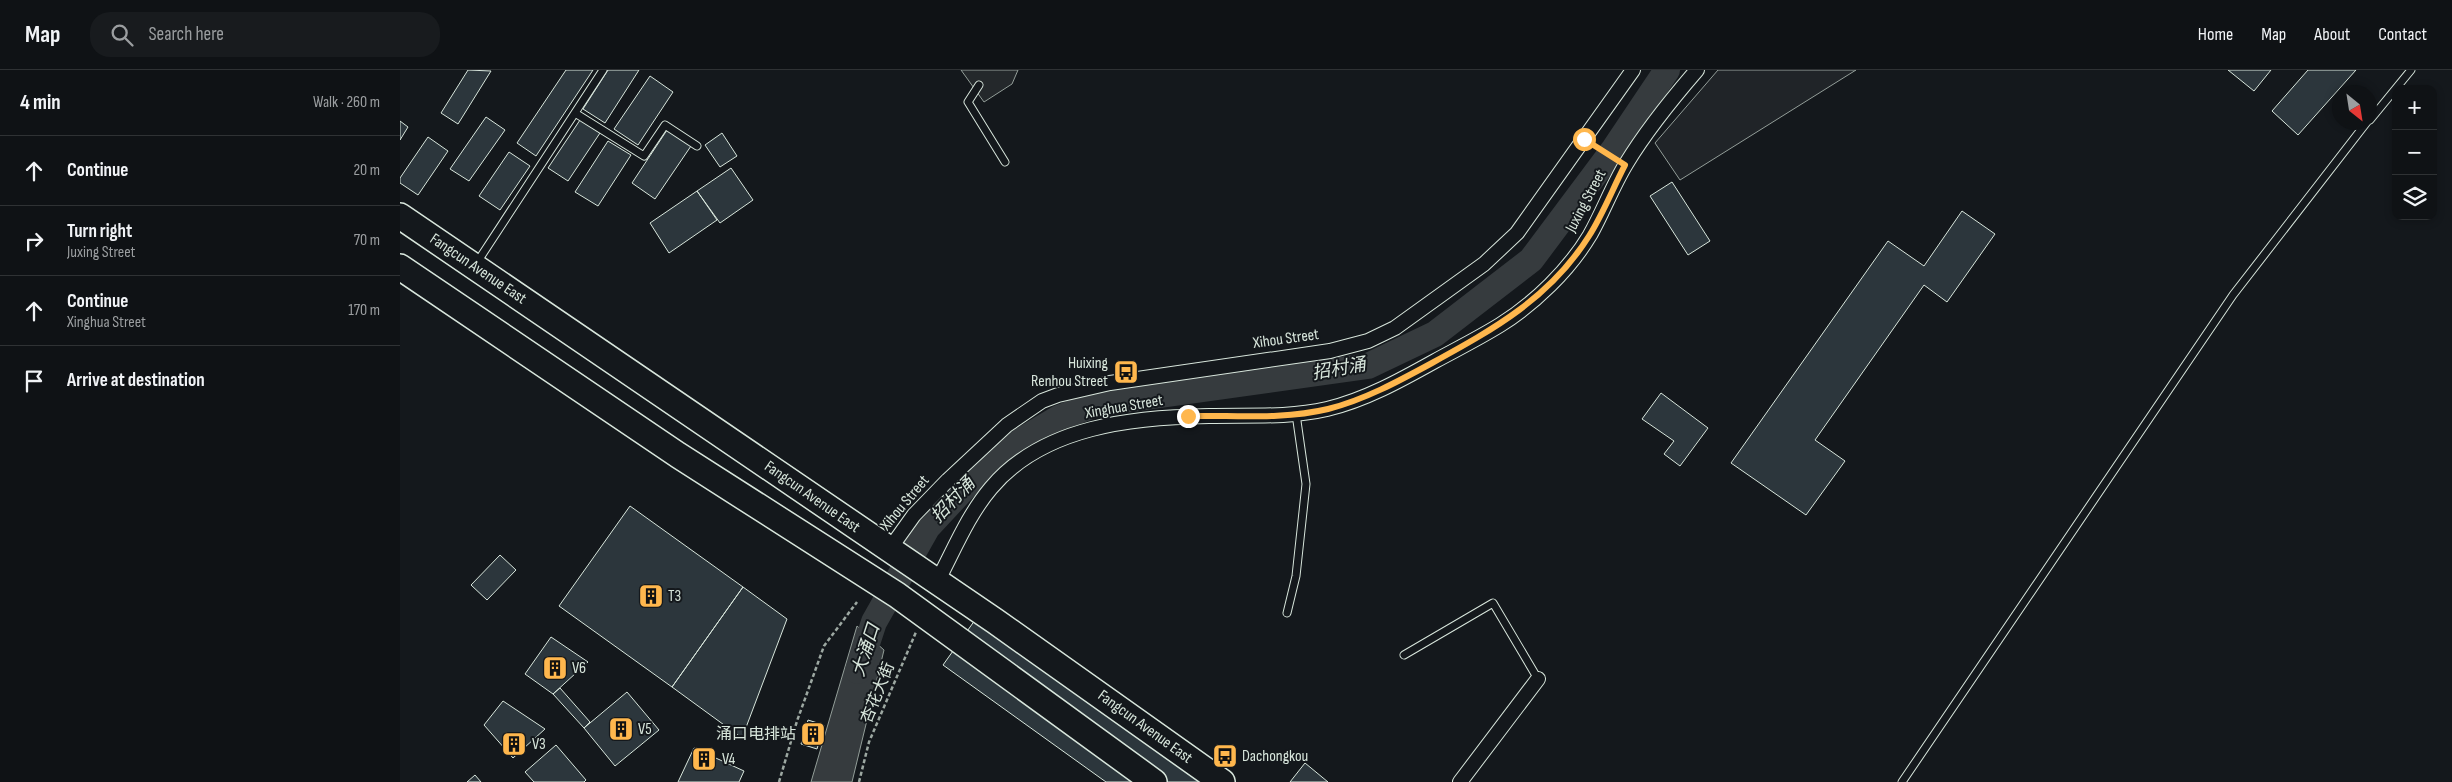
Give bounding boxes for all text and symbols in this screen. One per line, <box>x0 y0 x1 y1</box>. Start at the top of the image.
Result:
search box <box>90 12 440 57</box>
text: Map <box>25 20 60 49</box>
icon: search <box>108 21 136 49</box>
text: Search here <box>148 23 224 46</box>
text: Home <box>2198 24 2233 45</box>
text: Map <box>2261 24 2286 45</box>
text: About <box>2314 24 2350 45</box>
text: Contact <box>2378 24 2427 45</box>
north arrow <box>2332 85 2377 130</box>
map controls <box>2392 85 2437 220</box>
button: + <box>2392 85 2437 130</box>
text: 4 min <box>20 90 61 115</box>
text: Walk · 260 m <box>313 93 380 112</box>
route start <box>1573 128 1596 151</box>
button: − <box>2392 130 2437 175</box>
icon: ahead <box>20 157 48 185</box>
text: Continue <box>67 159 128 182</box>
text: 20 m <box>353 161 380 180</box>
street label: Juxing Street <box>1561 166 1611 237</box>
button: layers <box>2392 175 2437 220</box>
text: Turn right <box>67 220 132 243</box>
icon: right <box>20 227 48 255</box>
street label: Fangcun Avenue East <box>426 230 530 308</box>
text: 70 m <box>354 231 380 250</box>
text: Juxing Street <box>67 243 135 262</box>
text: Continue <box>67 290 128 313</box>
icon: ahead <box>20 297 48 325</box>
text: 170 m <box>348 301 380 320</box>
text: Xinghua Street <box>67 313 146 332</box>
street label: Xihou Street <box>1251 325 1320 353</box>
place label: Huixing Renhou Street <box>1031 354 1108 391</box>
water label: 招村涌 <box>1311 354 1369 384</box>
bus stop icon: Huixing Renhou Street <box>1113 359 1139 385</box>
icon: arrive <box>20 367 48 395</box>
text: Arrive at destination <box>67 369 205 392</box>
street label: Xinghua Street <box>1082 391 1165 423</box>
route end <box>1177 405 1200 428</box>
street label: Fangcun Avenue East <box>761 457 864 537</box>
street label: Xihou Street <box>876 471 934 535</box>
water label: 招村涌 <box>927 472 980 527</box>
building icon: T3 <box>638 583 664 609</box>
place label: T3 <box>668 587 681 606</box>
water label: 大涌口 <box>848 619 885 679</box>
building icon: V6 <box>542 655 568 681</box>
place label: V6 <box>572 659 586 678</box>
street label: 杏花大街 <box>857 660 899 726</box>
street label: Fangcun Avenue East <box>1094 686 1196 768</box>
building icon: V5 <box>608 716 634 742</box>
place label: V5 <box>638 720 652 739</box>
building icon: 涌口电排站 <box>800 721 826 747</box>
place label: 涌口电排站 <box>716 725 796 744</box>
building icon: V3 <box>501 731 527 757</box>
place label: V3 <box>532 735 546 754</box>
bus stop icon: Dachongkou <box>1212 743 1238 769</box>
building icon: V4 <box>691 746 717 772</box>
place label: Dachongkou <box>1242 747 1308 766</box>
place label: V4 <box>722 750 736 769</box>

